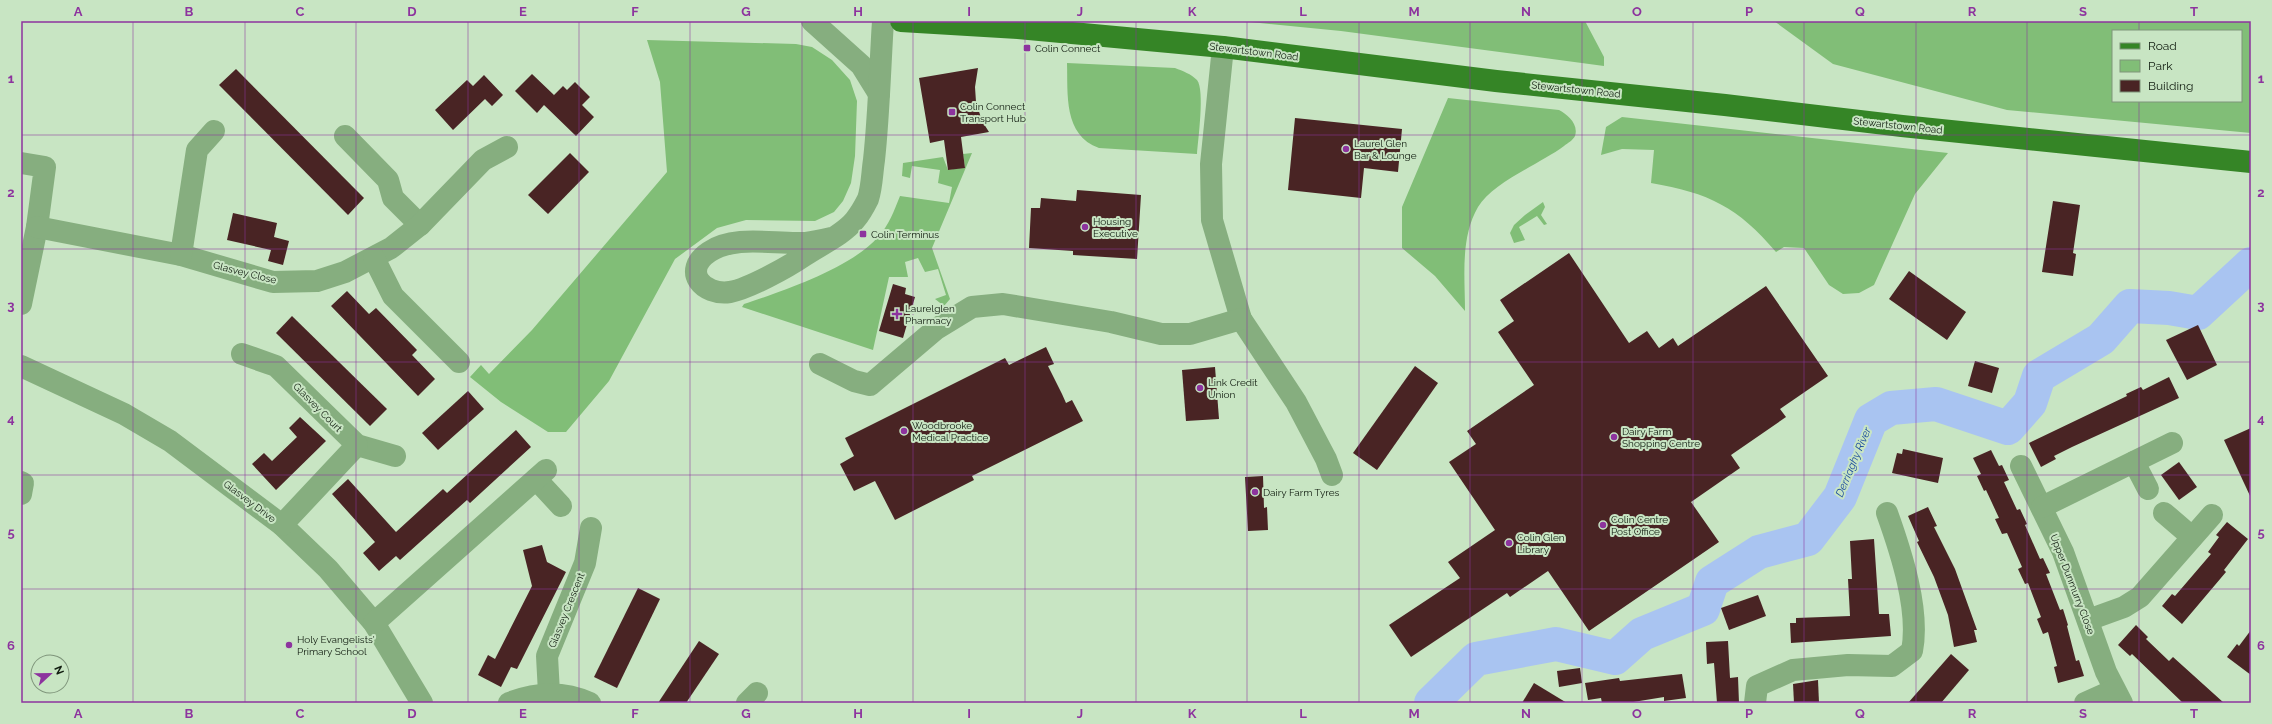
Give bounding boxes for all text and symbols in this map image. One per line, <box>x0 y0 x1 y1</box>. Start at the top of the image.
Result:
text: A <box>74 4 83 19</box>
text: B <box>185 4 194 19</box>
text: C <box>296 4 305 19</box>
text: D <box>407 4 417 19</box>
text: E <box>519 4 527 19</box>
text: F <box>631 4 639 19</box>
text: G <box>741 4 751 19</box>
text: H <box>853 4 863 19</box>
text: I <box>967 4 971 19</box>
text: J <box>1077 4 1083 19</box>
text: K <box>1188 4 1197 19</box>
text: L <box>1299 4 1307 19</box>
text: M <box>1408 4 1420 19</box>
text: N <box>1521 4 1531 19</box>
text: O <box>1632 4 1642 19</box>
text: P <box>1745 4 1753 19</box>
text: Q <box>1855 4 1865 19</box>
text: R <box>1968 4 1977 19</box>
text: S <box>2079 4 2087 19</box>
text: T <box>2190 4 2198 19</box>
legend <box>2112 30 2242 102</box>
text: Road <box>2148 39 2177 53</box>
street label: Stewartstown Road <box>1209 41 1299 62</box>
marker: Colin Connect <box>1022 43 1032 53</box>
place label: Colin Connect <box>1035 43 1101 54</box>
text: Park <box>2148 59 2173 73</box>
text: 1 <box>8 71 15 86</box>
text: 1 <box>2258 71 2265 86</box>
street label: Stewartstown Road <box>1531 79 1621 100</box>
text: Building <box>2148 79 2194 93</box>
place label: Colin Connect Transport Hub <box>960 101 1026 124</box>
marker: Colin Connect Transport Hub <box>947 107 957 117</box>
street label: Stewartstown Road <box>1853 115 1943 136</box>
place label: Laurel Glen Bar & Lounge <box>1354 138 1417 161</box>
marker: Laurel Glen Bar & Lounge <box>1341 144 1351 154</box>
text: 2 <box>7 185 15 200</box>
text: 2 <box>2257 185 2265 200</box>
place label: Housing Executive <box>1093 216 1138 239</box>
marker: Housing Executive <box>1080 222 1090 232</box>
marker: Colin Terminus <box>858 229 868 239</box>
place label: Colin Terminus <box>871 229 939 240</box>
street label: Glasvey Close <box>212 259 278 286</box>
text: 3 <box>7 298 15 313</box>
text: 3 <box>2257 298 2265 313</box>
place label: Laurelglen Pharmacy <box>905 303 955 326</box>
marker: Laurelglen Pharmacy <box>892 309 902 319</box>
place label: Link Credit Union <box>1208 377 1258 400</box>
street label: Glasvey Court <box>291 381 345 434</box>
marker: Link Credit Union <box>1195 383 1205 393</box>
text: 4 <box>7 411 15 426</box>
text: 4 <box>2257 411 2265 426</box>
place label: Woodbrooke Medical Practice <box>912 420 988 443</box>
water label: Derriaghy River <box>1833 424 1874 499</box>
marker: Woodbrooke Medical Practice <box>899 426 909 436</box>
place label: Dairy Farm Shopping Centre <box>1622 426 1700 449</box>
marker: Dairy Farm Shopping Centre <box>1609 432 1619 442</box>
street label: Glasvey Drive <box>221 478 278 525</box>
marker: Dairy Farm Tyres <box>1250 487 1260 497</box>
place label: Dairy Farm Tyres <box>1263 487 1340 498</box>
place label: Colin Centre Post Office <box>1611 514 1668 537</box>
marker: Colin Centre Post Office <box>1598 520 1608 530</box>
text: 5 <box>7 525 15 540</box>
text: 5 <box>2257 525 2265 540</box>
place label: Colin Glen Library <box>1517 532 1565 555</box>
street label: Upper Dunmurry Close <box>2048 532 2097 636</box>
marker: Colin Glen Library <box>1504 538 1514 548</box>
street label: Glasvey Crescent <box>546 570 587 649</box>
place label: Holy Evangelists' Primary School <box>297 634 375 657</box>
text: 6 <box>7 638 15 653</box>
text: 6 <box>2257 638 2265 653</box>
marker: Holy Evangelists' Primary School <box>284 640 294 650</box>
north arrow <box>30 654 70 694</box>
text: N <box>51 664 66 677</box>
text: A <box>74 706 83 721</box>
text: B <box>185 706 194 721</box>
text: C <box>296 706 305 721</box>
text: D <box>407 706 417 721</box>
text: E <box>519 706 527 721</box>
text: F <box>631 706 639 721</box>
text: G <box>741 706 751 721</box>
text: H <box>853 706 863 721</box>
text: I <box>967 706 971 721</box>
text: J <box>1077 706 1083 721</box>
text: K <box>1188 706 1197 721</box>
text: L <box>1299 706 1307 721</box>
text: M <box>1408 706 1420 721</box>
text: N <box>1521 706 1531 721</box>
text: O <box>1632 706 1642 721</box>
text: P <box>1745 706 1753 721</box>
text: Q <box>1855 706 1865 721</box>
text: R <box>1968 706 1977 721</box>
text: S <box>2079 706 2087 721</box>
text: T <box>2190 706 2198 721</box>

